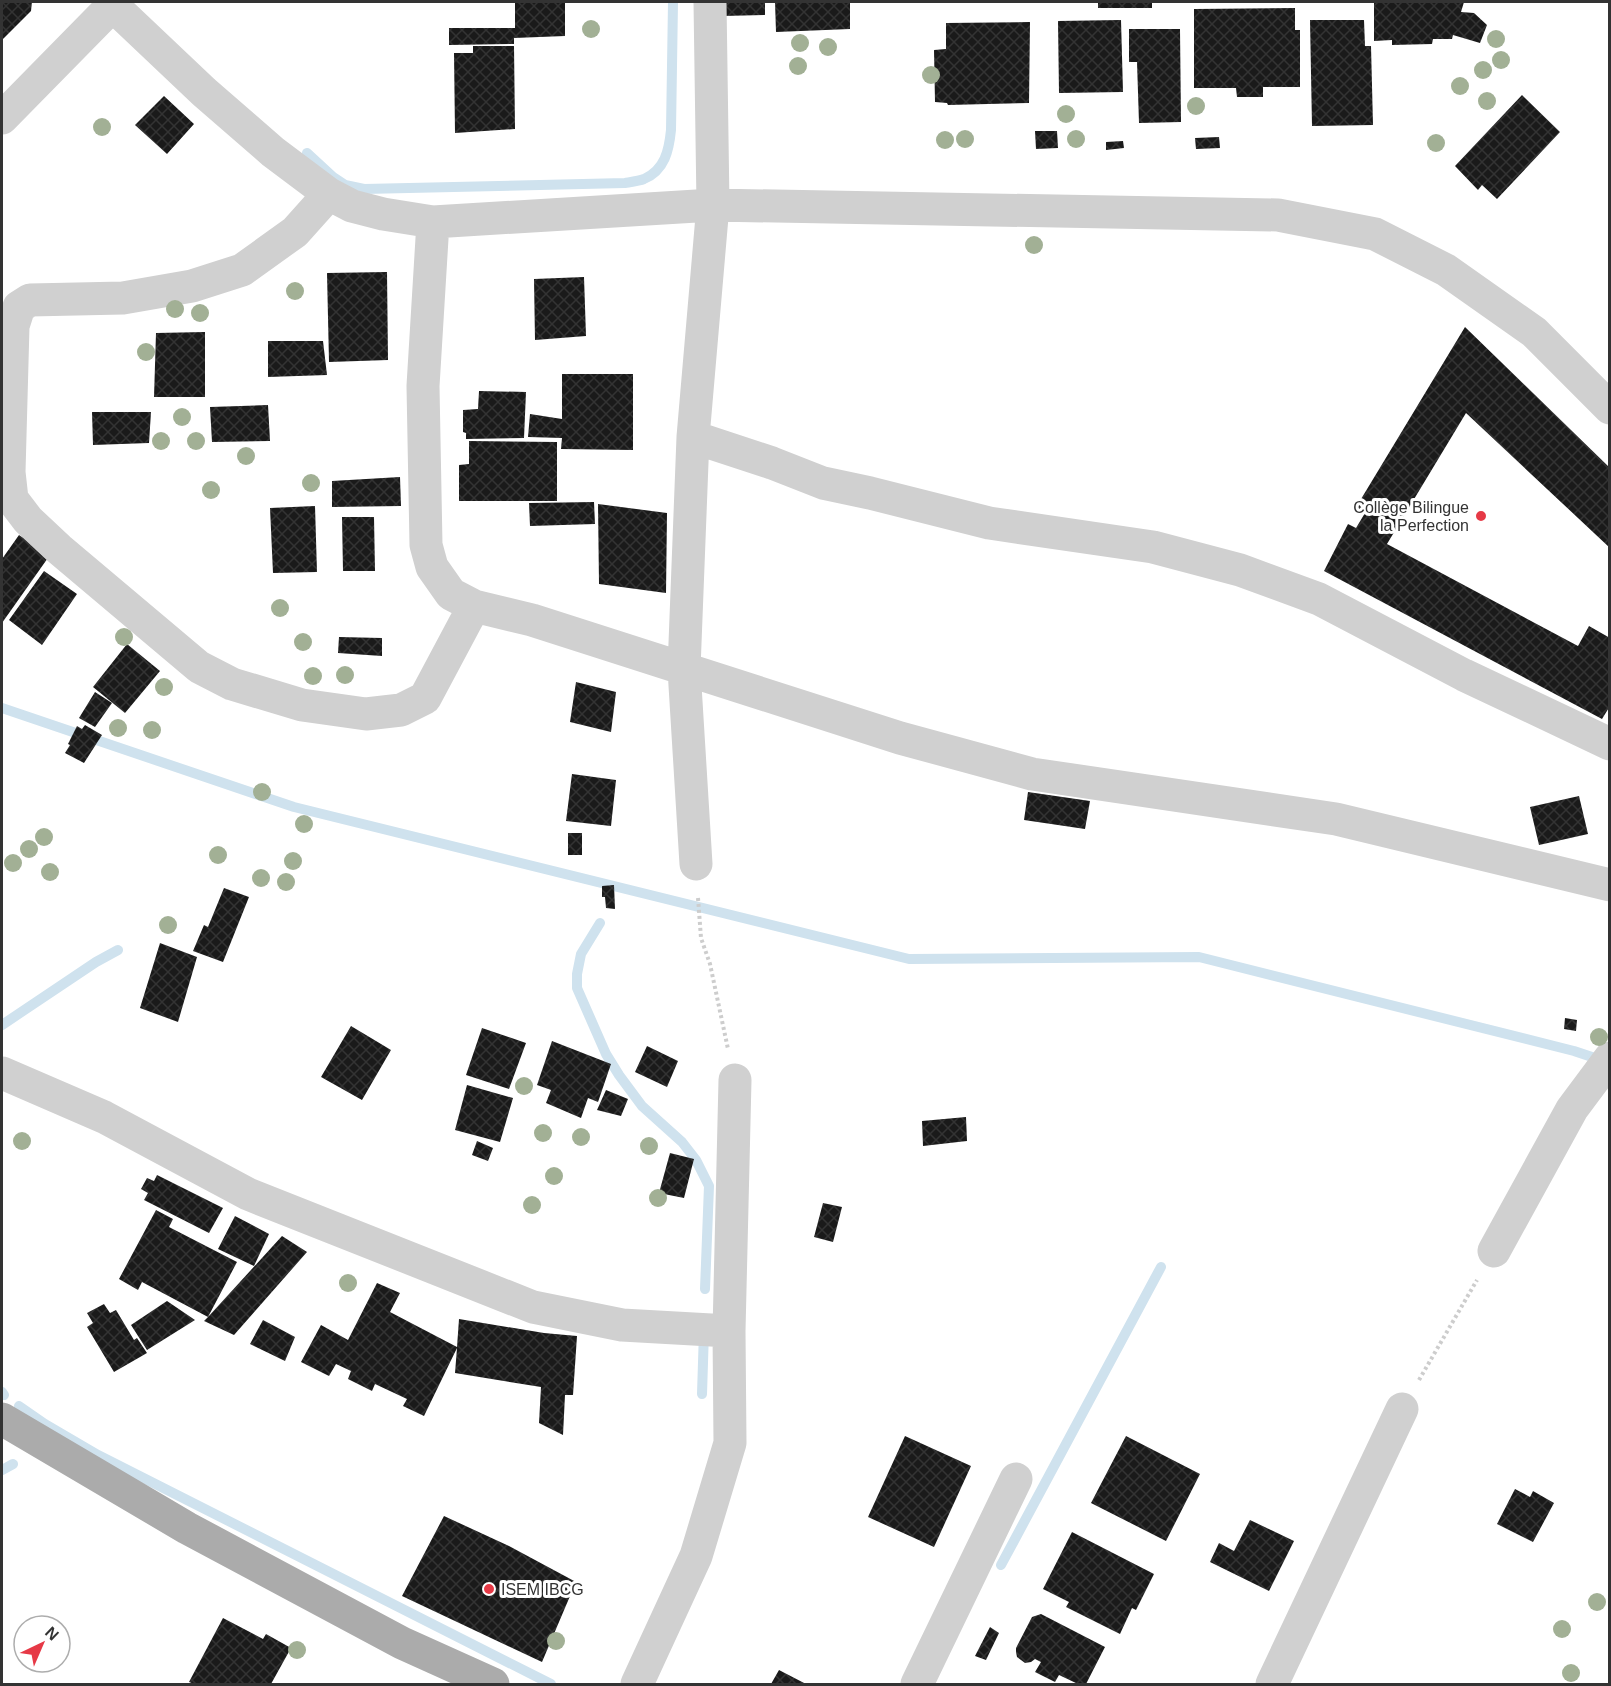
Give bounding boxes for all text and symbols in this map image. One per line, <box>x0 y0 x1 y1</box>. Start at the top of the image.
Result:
place label: Collège Bilingue la Perfection <box>1353 499 1469 534</box>
marker: Collège Bilingue la Perfection <box>1474 509 1488 523</box>
place label: ISEM IBCG <box>501 1581 584 1598</box>
marker: ISEM IBCG <box>482 1582 496 1596</box>
north arrow <box>12 1614 72 1674</box>
text: N <box>42 1623 62 1644</box>

